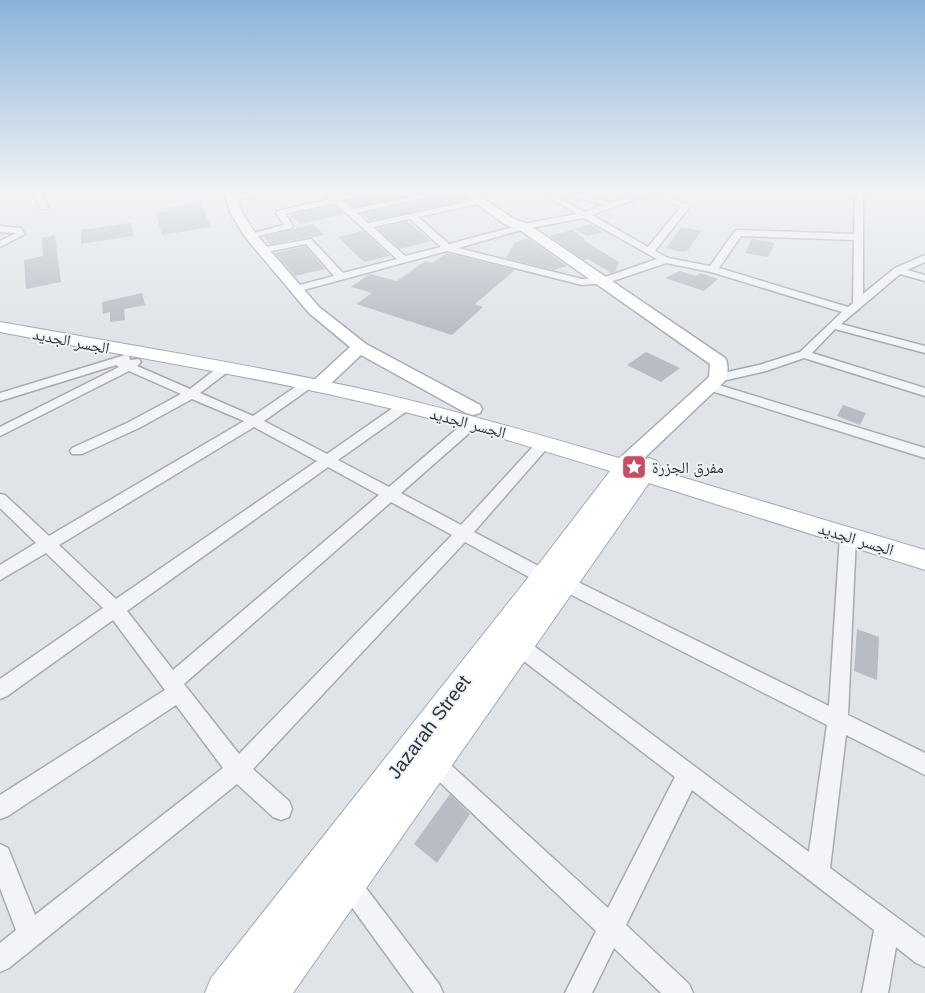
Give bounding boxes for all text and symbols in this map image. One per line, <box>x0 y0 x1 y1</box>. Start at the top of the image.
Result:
street label: الجسر الجديد <box>31 325 111 358</box>
street label: الجسر الجديد <box>428 405 508 442</box>
place icon: مفرق الجزرة <box>621 454 647 480</box>
place label: مفرق الجزرة <box>652 459 724 478</box>
street label: الجسر الجديد <box>816 519 896 559</box>
street label: Jazarah Street <box>383 671 475 783</box>

